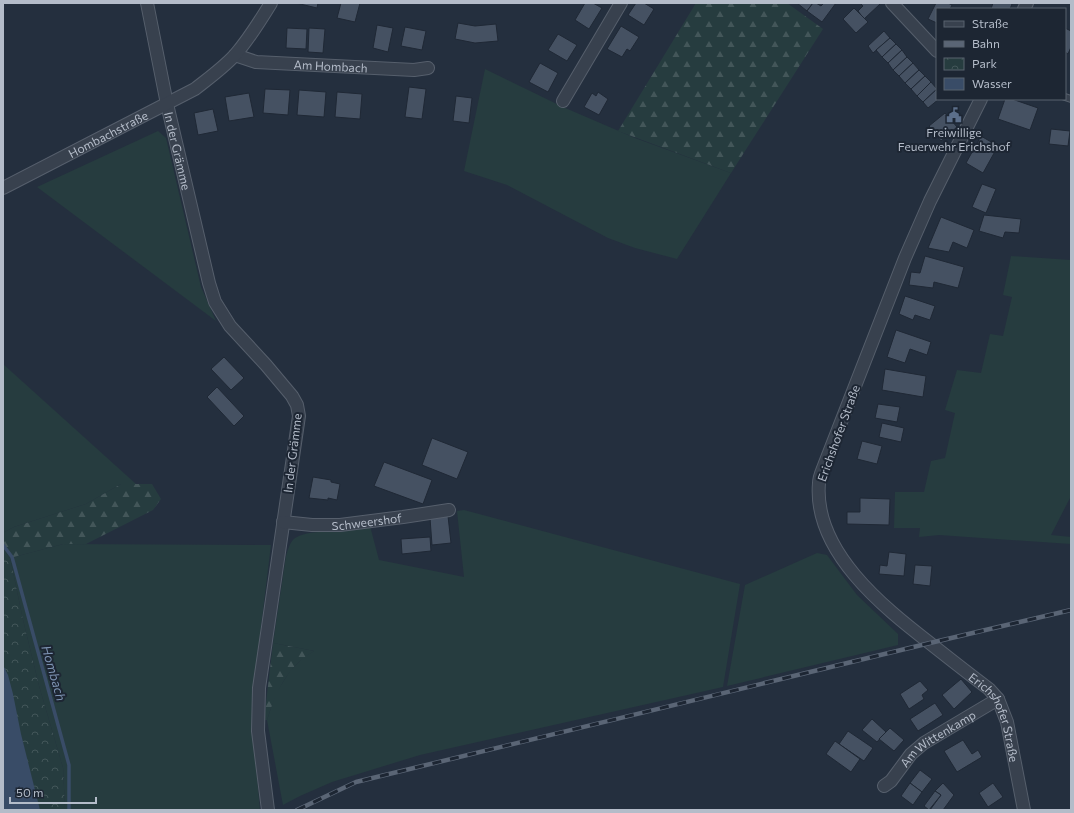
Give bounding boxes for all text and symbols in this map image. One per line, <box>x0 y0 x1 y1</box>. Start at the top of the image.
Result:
legend <box>936 8 1066 100</box>
text: Straße <box>972 16 1008 30</box>
text: Bahn <box>972 36 1000 50</box>
text: Park <box>972 56 998 70</box>
street label: Am Hombach <box>293 57 368 75</box>
text: Wasser <box>972 76 1012 90</box>
public building icon: Freiwillige Feuerwehr Erichshof <box>945 106 963 124</box>
street label: Hombachstraße <box>66 108 150 160</box>
street label: In der Grämme <box>162 110 194 191</box>
place label: Freiwillige Feuerwehr Erichshof <box>898 125 1010 153</box>
street label: Erichshofer Straße <box>814 383 862 483</box>
street label: In der Grämme <box>280 413 304 493</box>
street label: Schweershof <box>332 510 403 532</box>
water label: Hombach <box>38 643 70 703</box>
street label: Erichshofer Straße <box>966 669 1022 763</box>
street label: Am Wittenkamp <box>897 707 978 770</box>
scale bar <box>10 779 96 805</box>
text: 50 m <box>16 785 44 799</box>

